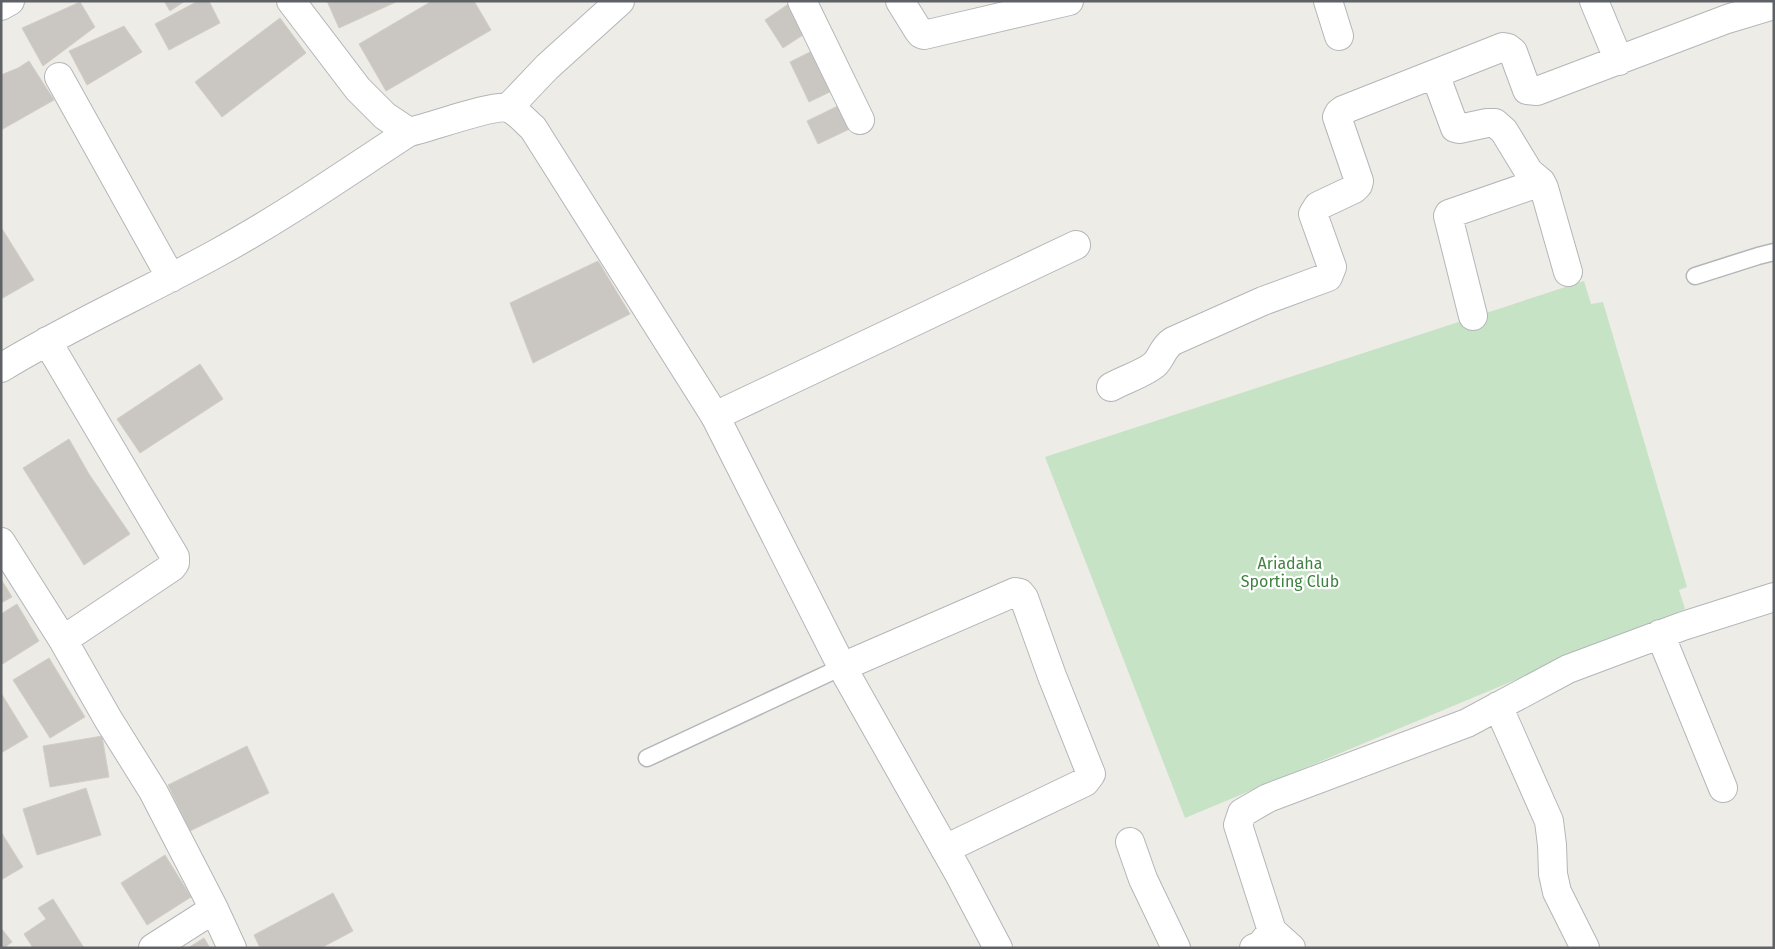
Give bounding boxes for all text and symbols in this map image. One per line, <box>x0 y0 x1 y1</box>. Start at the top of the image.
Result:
park label: Ariadaha Sporting Club <box>1241 554 1339 591</box>

